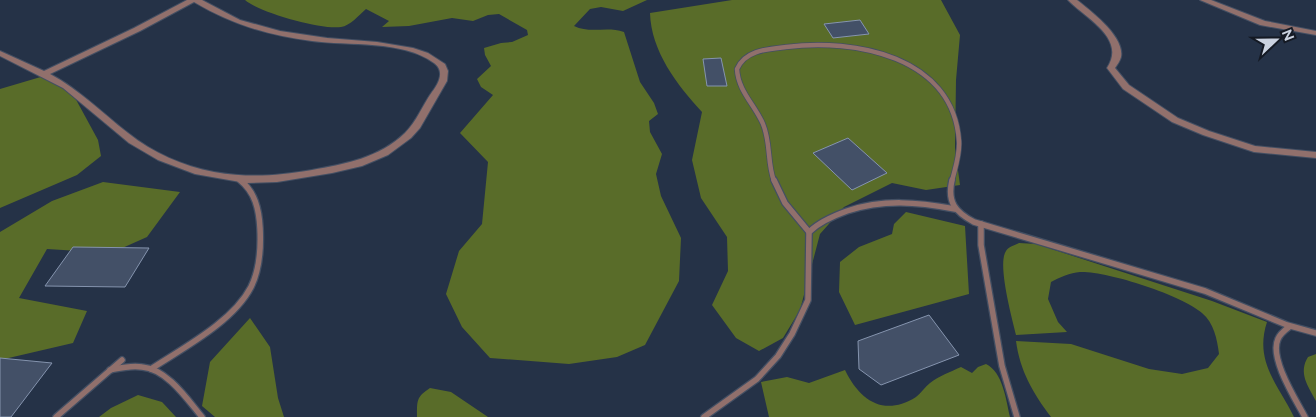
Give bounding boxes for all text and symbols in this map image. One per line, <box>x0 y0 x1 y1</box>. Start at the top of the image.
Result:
north arrow <box>1251 15 1301 65</box>
text: N <box>1279 27 1297 43</box>

